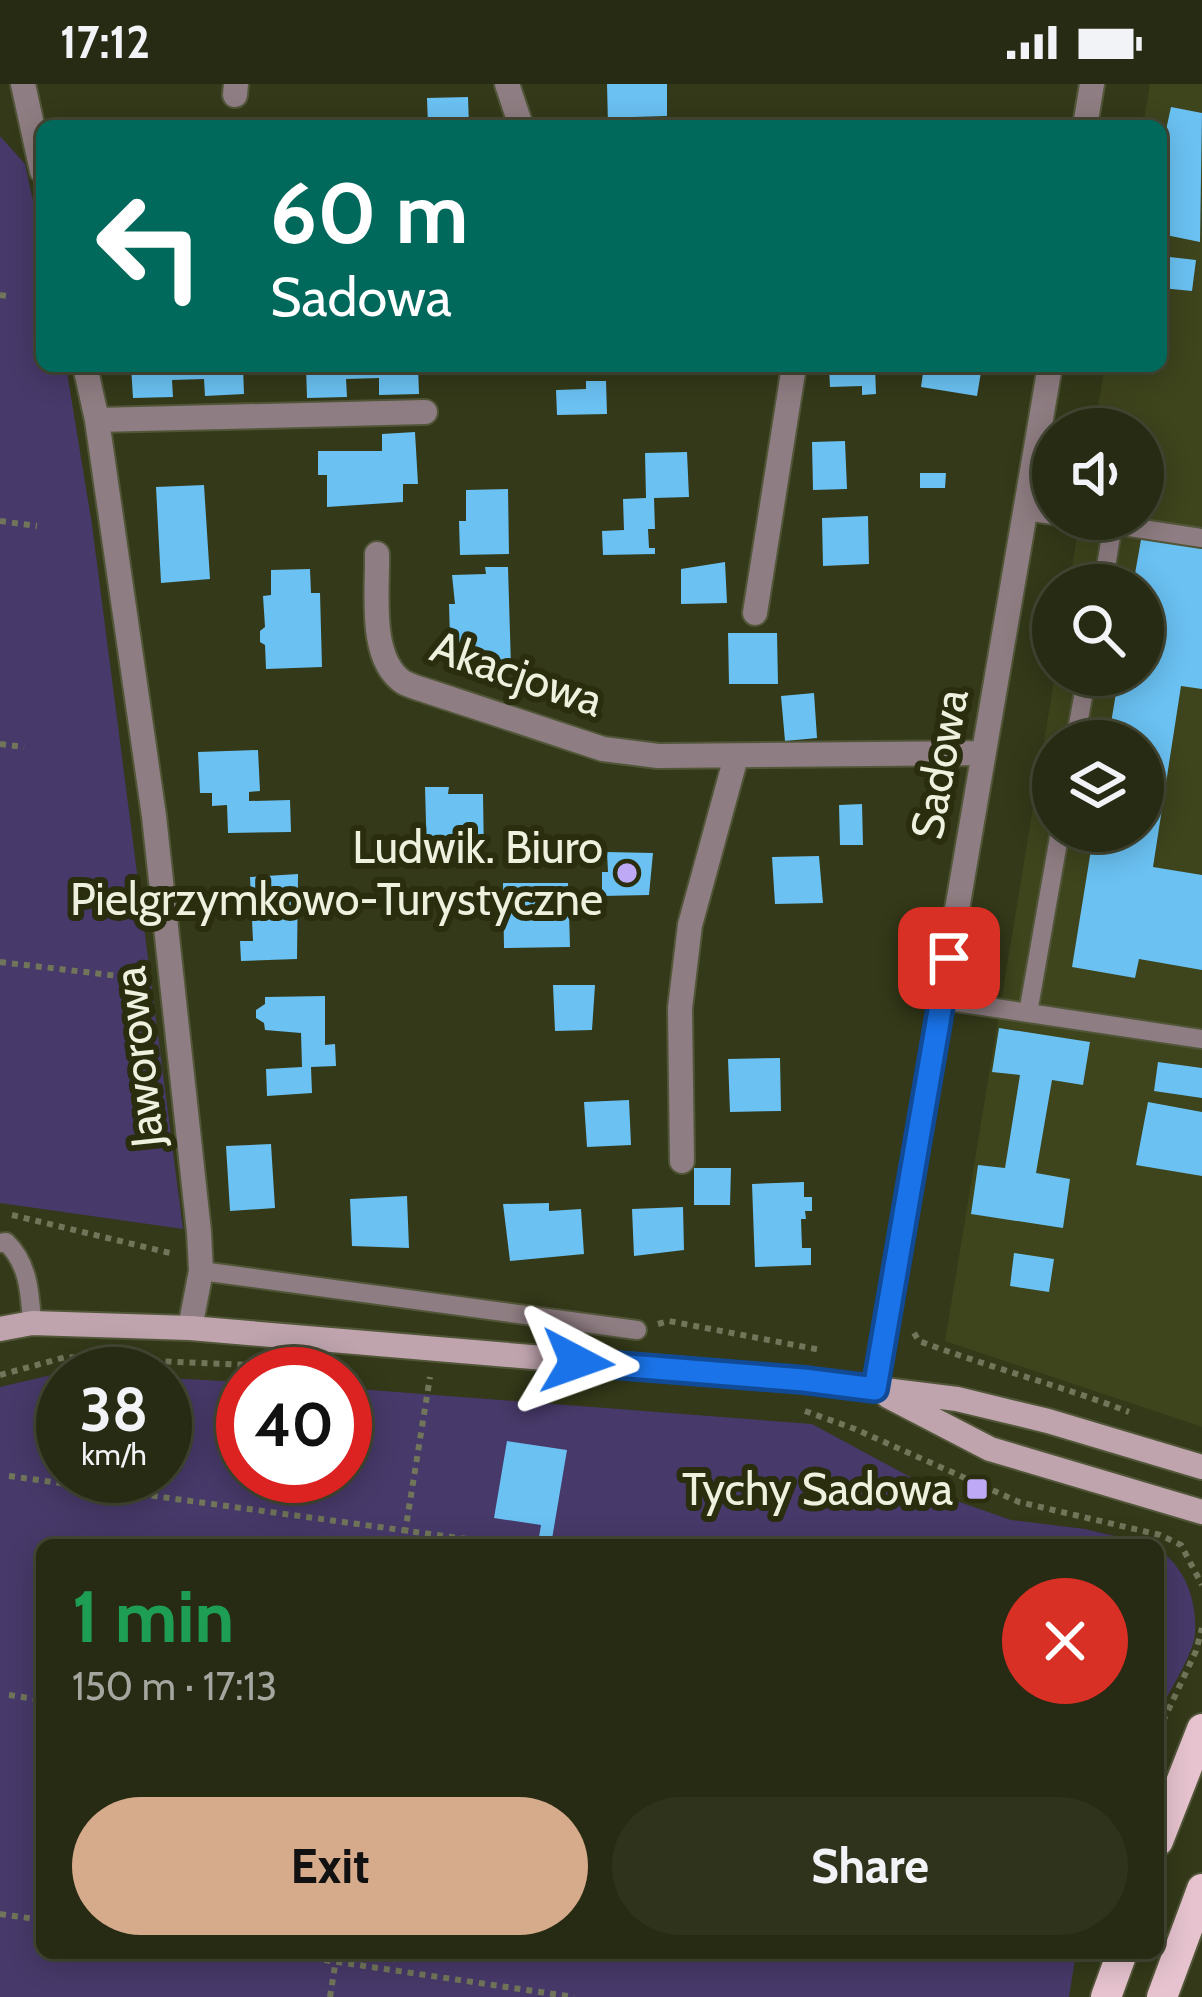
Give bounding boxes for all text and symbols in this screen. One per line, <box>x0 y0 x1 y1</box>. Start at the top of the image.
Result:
text: 17:12 <box>60 15 150 69</box>
text: 60 m <box>270 162 468 264</box>
icon: left <box>72 168 228 324</box>
text: Sadowa <box>270 264 452 330</box>
map controls <box>1032 408 1164 852</box>
button: sound <box>1032 408 1164 540</box>
button: search <box>1032 564 1164 696</box>
street label: Akacjowa <box>424 619 610 728</box>
street label: Sadowa <box>899 684 979 843</box>
button: layers <box>1032 720 1164 852</box>
place label: Ludwik. Biuro Pielgrzymkowo-Turystyczne <box>70 820 603 926</box>
marker: Ludwik. Biuro Pielgrzymkowo-Turystyczne <box>614 860 640 886</box>
pin <box>898 907 1000 1009</box>
icon: arrive <box>916 925 982 991</box>
street label: Jaworowa <box>102 964 174 1151</box>
position arrow <box>514 1299 640 1425</box>
speed limit sign: 40 <box>216 1347 372 1503</box>
text: 38 <box>80 1373 148 1446</box>
text: km/h <box>81 1436 147 1473</box>
place label: Tychy Sadowa <box>682 1462 953 1516</box>
marker: Tychy Sadowa <box>964 1476 990 1502</box>
text: 1 min <box>72 1573 234 1660</box>
button: close <box>1002 1578 1128 1704</box>
text: 150 m · 17:13 <box>72 1662 277 1710</box>
button: Exit <box>72 1797 588 1935</box>
button: Share <box>612 1797 1128 1935</box>

